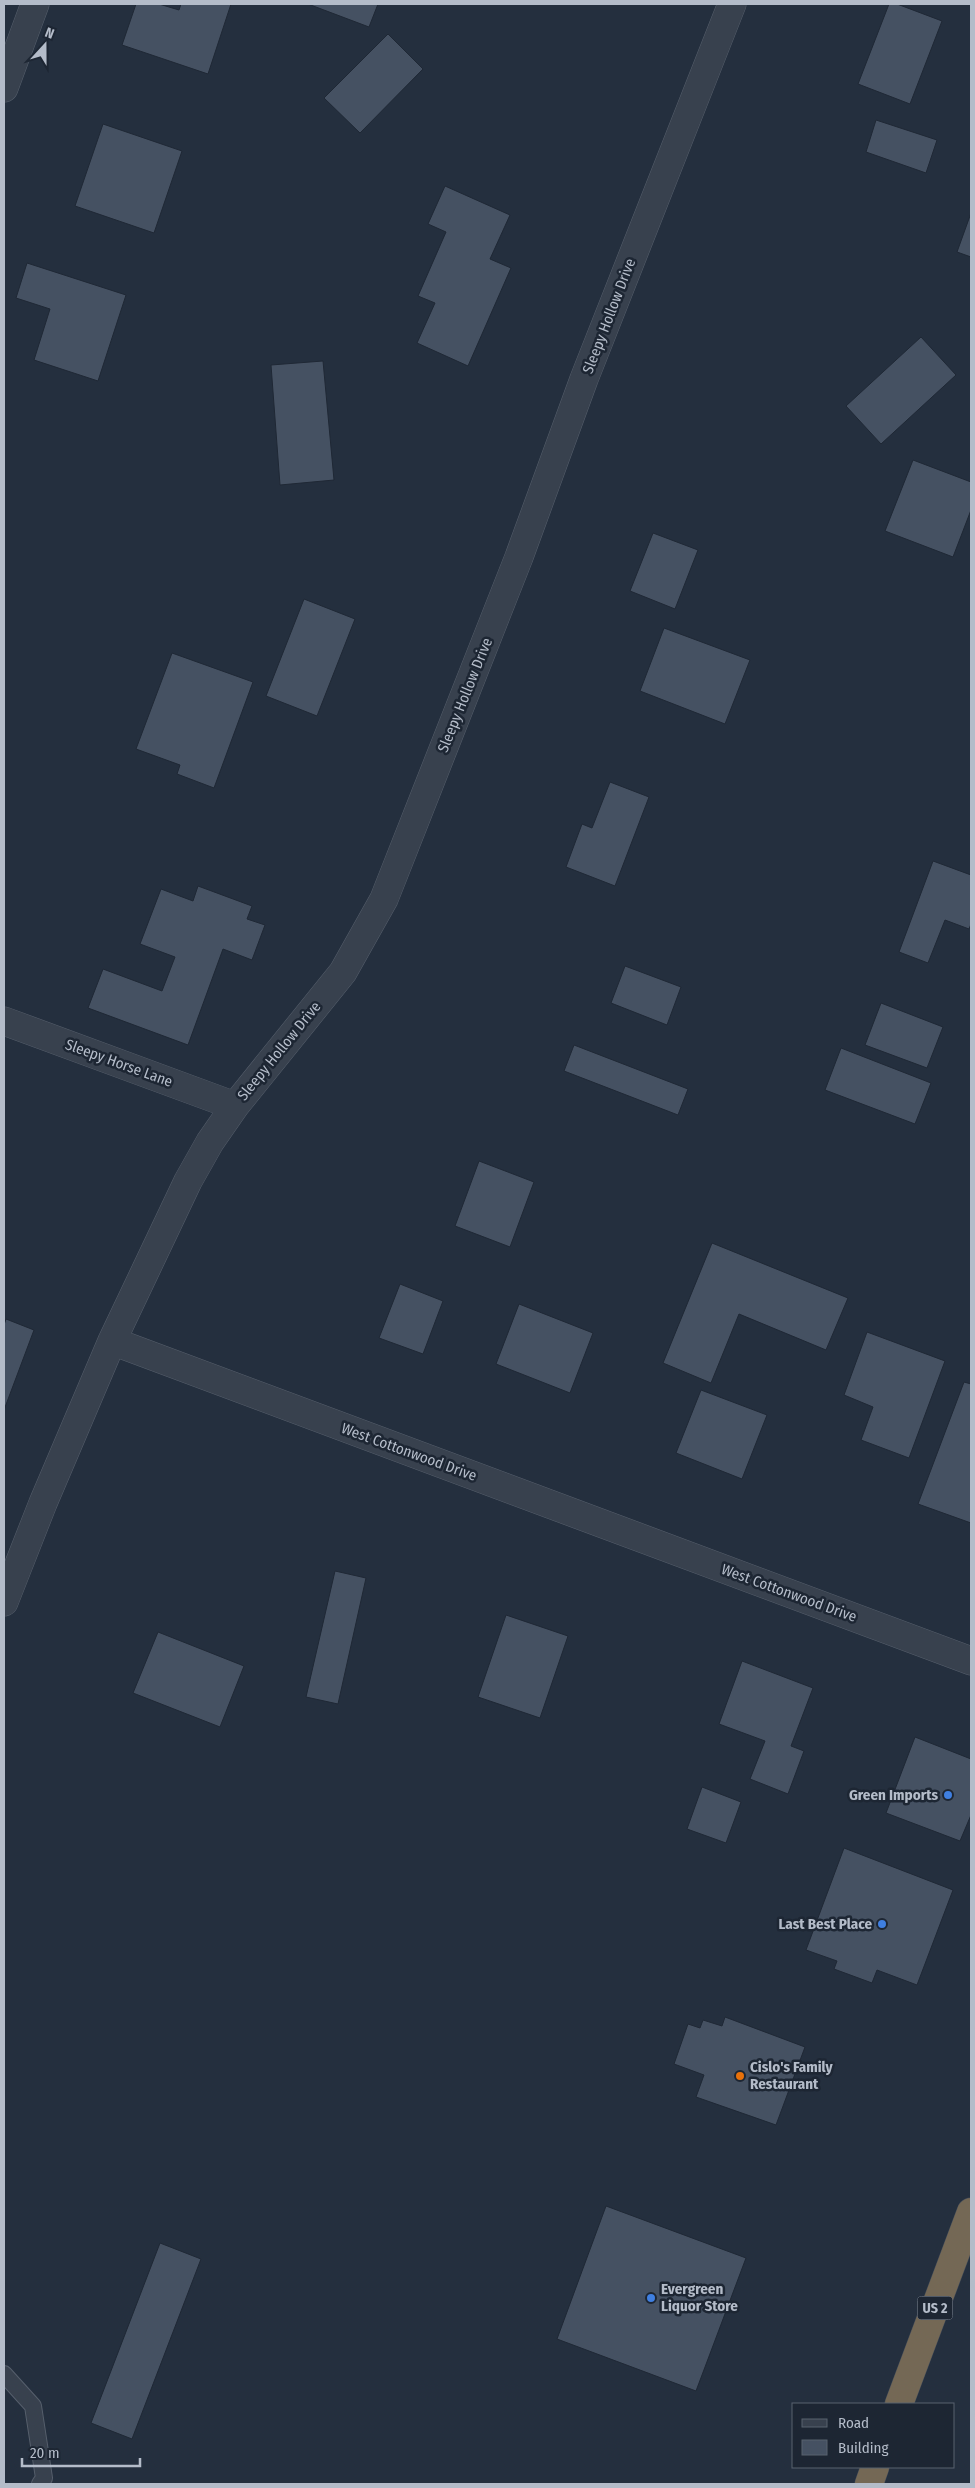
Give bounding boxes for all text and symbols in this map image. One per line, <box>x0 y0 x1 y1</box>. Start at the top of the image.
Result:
north arrow <box>20 20 70 70</box>
text: N <box>43 24 56 43</box>
street label: Sleepy Hollow Drive <box>579 256 639 376</box>
street label: Sleepy Hollow Drive <box>434 635 496 755</box>
street label: Sleepy Hollow Drive <box>234 998 324 1104</box>
street label: Sleepy Horse Lane <box>63 1035 175 1091</box>
street label: West Cottonwood Drive <box>339 1419 479 1485</box>
street label: West Cottonwood Drive <box>719 1560 859 1626</box>
place label: Green Imports <box>849 1786 938 1804</box>
marker: Green Imports <box>942 1789 954 1801</box>
place label: Last Best Place <box>778 1915 872 1933</box>
marker: Last Best Place <box>876 1918 888 1930</box>
place label: Cislo's Family Restaurant <box>750 2058 834 2093</box>
marker: Cislo's Family Restaurant <box>734 2070 746 2082</box>
place label: Evergreen Liquor Store <box>661 2280 738 2315</box>
marker: Evergreen Liquor Store <box>645 2292 657 2304</box>
road number: US 2 <box>918 2296 952 2320</box>
legend <box>792 2403 955 2468</box>
text: Road <box>838 2414 869 2432</box>
scale bar <box>22 2436 140 2468</box>
text: Building <box>838 2439 889 2457</box>
text: 20 m <box>30 2444 60 2462</box>

